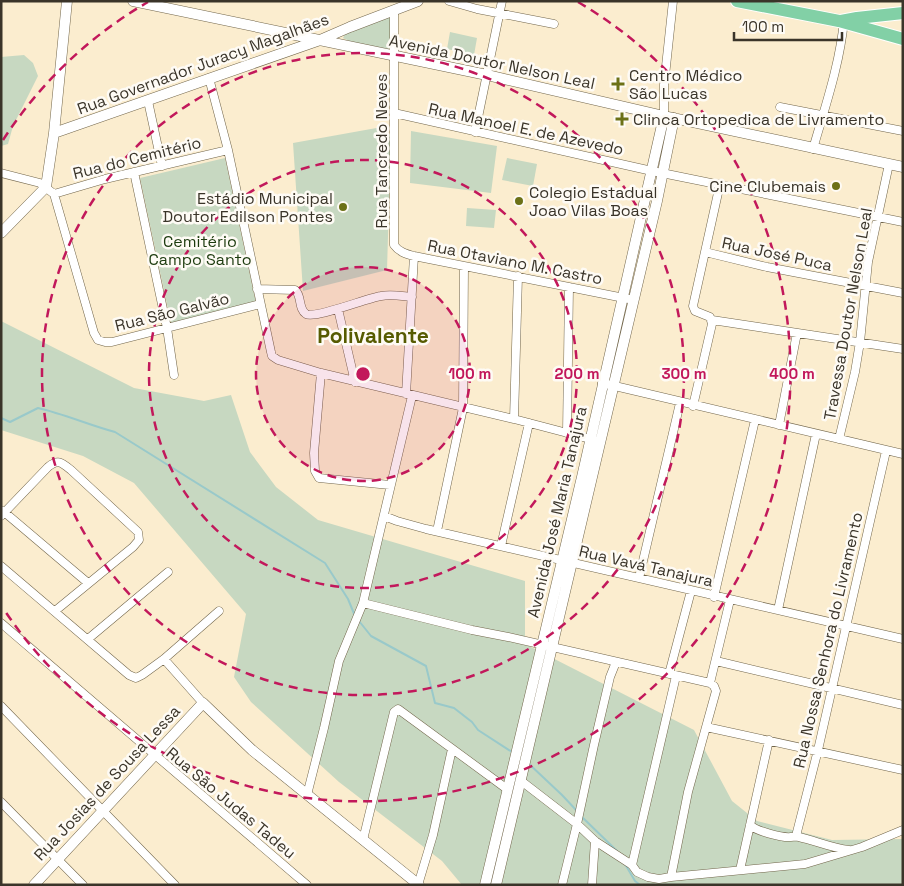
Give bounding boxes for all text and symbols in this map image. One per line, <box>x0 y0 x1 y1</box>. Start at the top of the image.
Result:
street label: Rua Governador Juracy Magalhães <box>74 9 332 119</box>
scale bar <box>734 10 842 42</box>
text: 100 m <box>742 17 784 36</box>
street label: Avenida Doutor Nelson Leal <box>387 30 597 94</box>
place label: Centro Médico São Lucas <box>629 65 742 104</box>
street label: Rua Tancredo Neves <box>371 74 392 228</box>
marker: Centro Médico São Lucas <box>611 77 625 91</box>
street label: Rua Manoel E. de Azevedo <box>426 98 626 160</box>
place label: Clinca Ortopedica de Livramento <box>633 109 884 130</box>
marker: Clinca Ortopedica de Livramento <box>615 112 629 126</box>
street label: Rua do Cemitério <box>71 132 203 184</box>
place label: Cine Clubemais <box>709 176 826 197</box>
marker: Cine Clubemais <box>830 180 842 192</box>
place label: Colegio Estadual Joao Vilas Boas <box>529 182 658 221</box>
place label: Estádio Municipal Doutor Edilson Pontes <box>162 188 333 227</box>
marker: Colegio Estadual Joao Vilas Boas <box>513 195 525 207</box>
marker: Estádio Municipal Doutor Edilson Pontes <box>337 201 349 213</box>
street label: Travessa Doutor Nelson Leal <box>819 206 877 422</box>
park label: Cemitério Campo Santo <box>148 231 252 270</box>
street label: Rua José Puca <box>720 232 834 276</box>
street label: Rua Otaviano M. Castro <box>426 235 604 289</box>
street label: Rua São Galvão <box>113 288 231 336</box>
district label: Polivalente <box>317 322 429 349</box>
text: 100 m <box>449 364 491 383</box>
text: 200 m <box>555 364 599 383</box>
text: 300 m <box>661 364 707 383</box>
text: 400 m <box>769 364 815 383</box>
centre of rings <box>354 365 372 383</box>
street label: Avenida José Maria Tanajura <box>522 404 592 620</box>
street label: Rua Nossa Senhora do Livramento <box>788 510 868 770</box>
street label: Rua Vavá Tanajura <box>577 540 715 592</box>
street label: Rua Josias de Sousa Lessa <box>29 701 185 865</box>
street label: Rua São Judas Tadeu <box>162 743 300 863</box>

